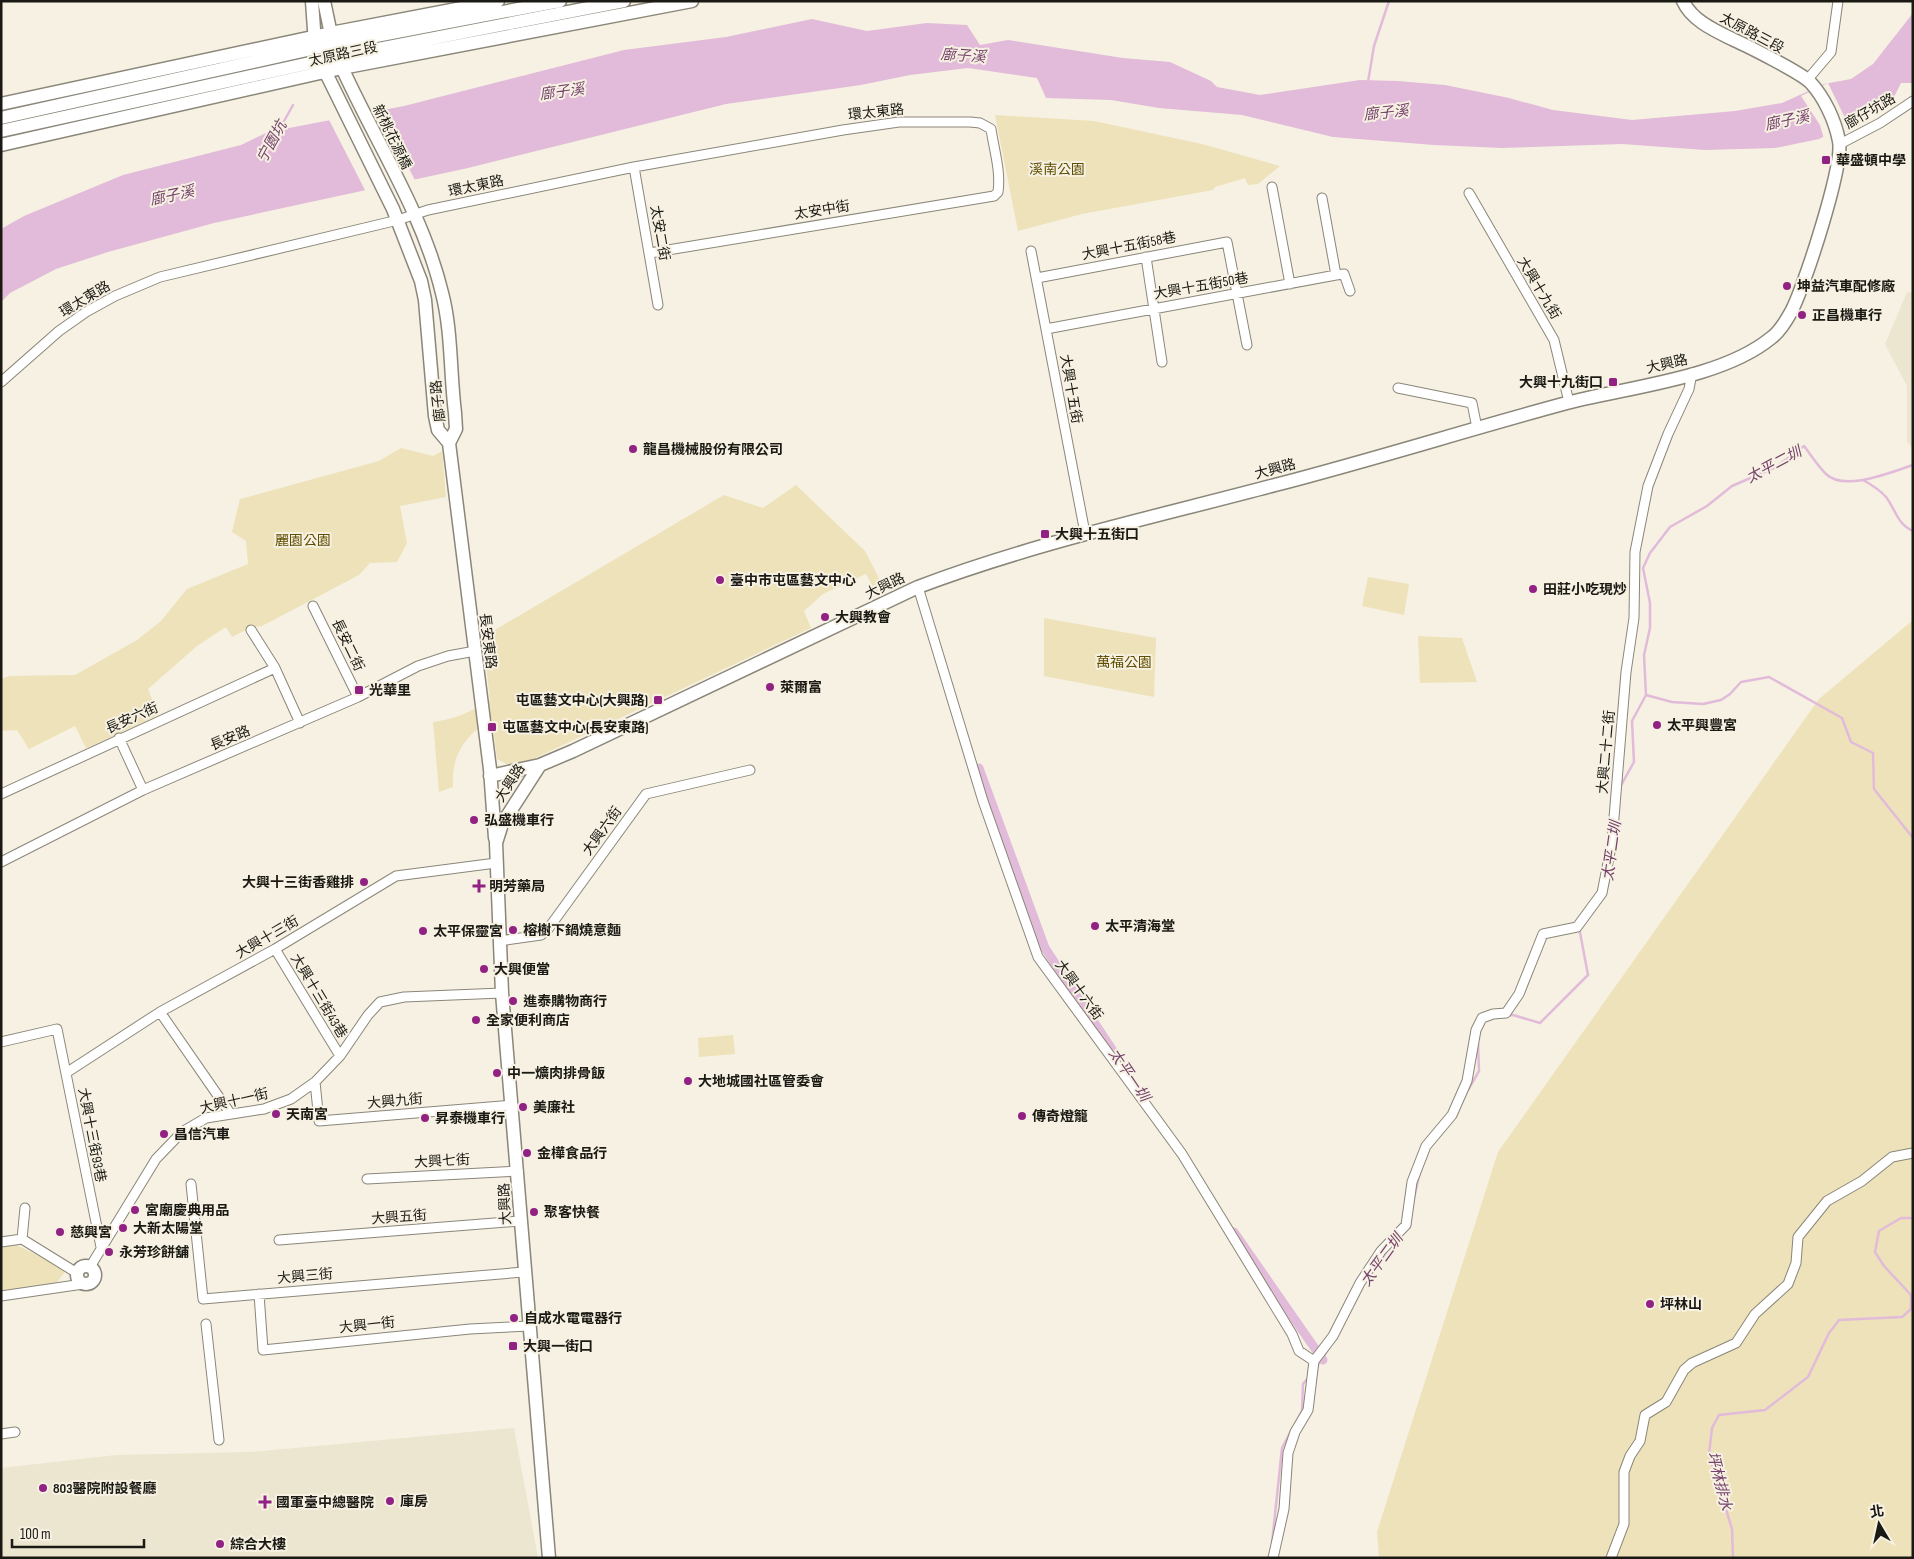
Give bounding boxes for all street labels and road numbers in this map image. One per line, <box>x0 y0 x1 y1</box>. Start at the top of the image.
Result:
street label: 太原路三段 <box>1717 9 1787 57</box>
street label: 太原路三段 <box>307 38 379 70</box>
street label: 廍仔坑路 <box>1842 90 1898 132</box>
street label: 環太東路 <box>847 101 905 123</box>
street label: 新桃花源橋 <box>369 102 415 172</box>
street label: 環太東路 <box>447 172 505 200</box>
street label: 太安中街 <box>793 197 851 223</box>
street label: 太安二街 <box>647 204 673 262</box>
street label: 大興十五街58巷 <box>1080 229 1178 263</box>
street label: 大興十九街 <box>1514 254 1564 322</box>
street label: 大興十五街50巷 <box>1152 269 1250 303</box>
street label: 環太東路 <box>57 277 113 321</box>
street label: 大興路 <box>1645 351 1689 377</box>
street label: 大興十五街 <box>1057 353 1085 425</box>
street label: 廍子路 <box>427 379 449 423</box>
street label: 大興路 <box>1253 455 1297 483</box>
street label: 大興路 <box>862 569 908 603</box>
street label: 長安東路 <box>476 612 500 670</box>
street label: 長安二街 <box>328 616 368 674</box>
street label: 長安六街 <box>103 699 161 737</box>
street label: 大興二十二街 <box>1594 709 1618 795</box>
street label: 長安路 <box>207 722 253 754</box>
street label: 大興路 <box>491 761 529 805</box>
street label: 大興六街 <box>579 803 625 859</box>
street label: 大興十三街 <box>232 912 302 962</box>
street label: 大興十三街43巷 <box>287 951 351 1041</box>
street label: 大興十六街 <box>1052 957 1106 1023</box>
street label: 大興十一街 <box>198 1085 270 1117</box>
street label: 大興十三街93巷 <box>74 1086 110 1184</box>
street label: 大興九街 <box>366 1090 424 1112</box>
street label: 大興七街 <box>414 1151 470 1171</box>
street label: 大興路 <box>495 1183 515 1225</box>
street label: 大興五街 <box>370 1207 428 1227</box>
street label: 大興三街 <box>276 1265 334 1287</box>
street label: 大興一街 <box>338 1314 396 1336</box>

